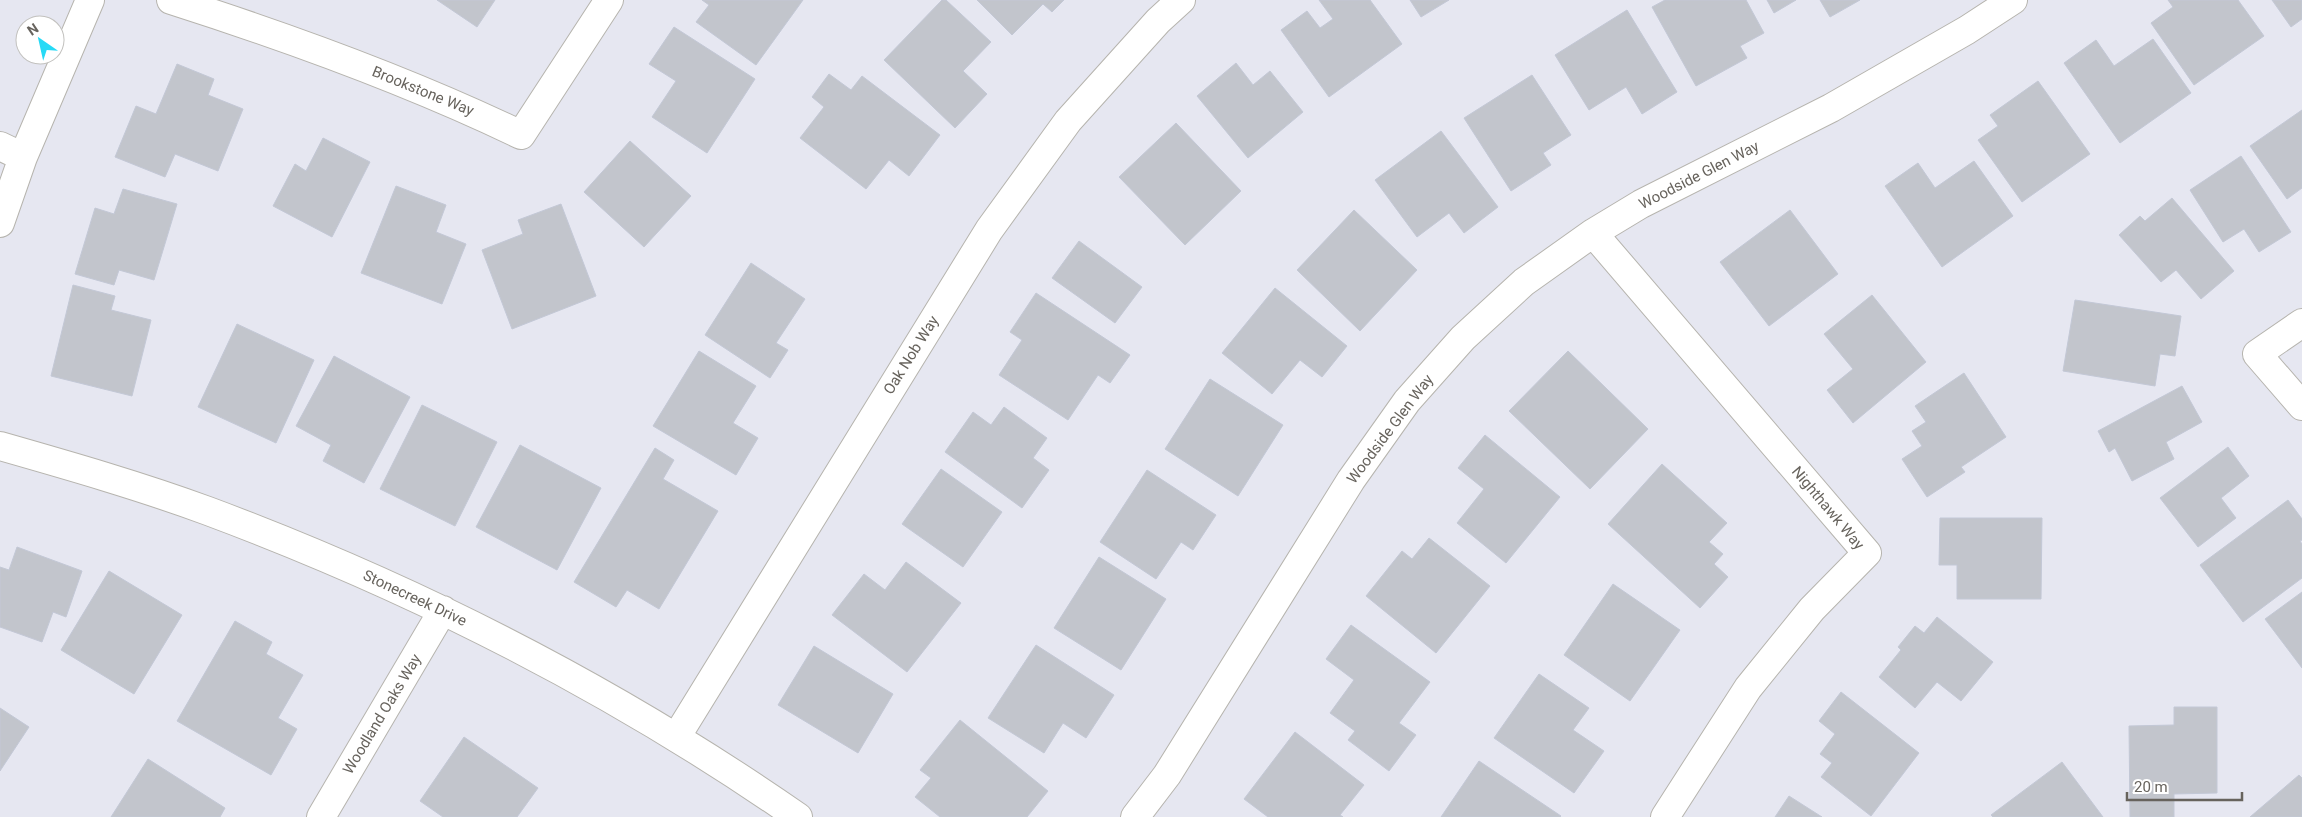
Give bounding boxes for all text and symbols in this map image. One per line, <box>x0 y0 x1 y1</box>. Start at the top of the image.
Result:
north arrow <box>15 15 65 65</box>
text: N <box>24 20 41 39</box>
street label: Brookstone Way <box>369 62 477 120</box>
street label: Woodside Glen Way <box>1636 137 1762 213</box>
street label: Oak Nob Way <box>880 312 942 398</box>
street label: Woodside Glen Way <box>1343 371 1437 487</box>
street label: Nighthawk Way <box>1788 463 1868 553</box>
street label: Stonecreek Drive <box>360 566 470 630</box>
street label: Woodland Oaks Way <box>339 651 425 777</box>
scale bar <box>2127 770 2242 802</box>
text: 20 m <box>2134 778 2168 796</box>

